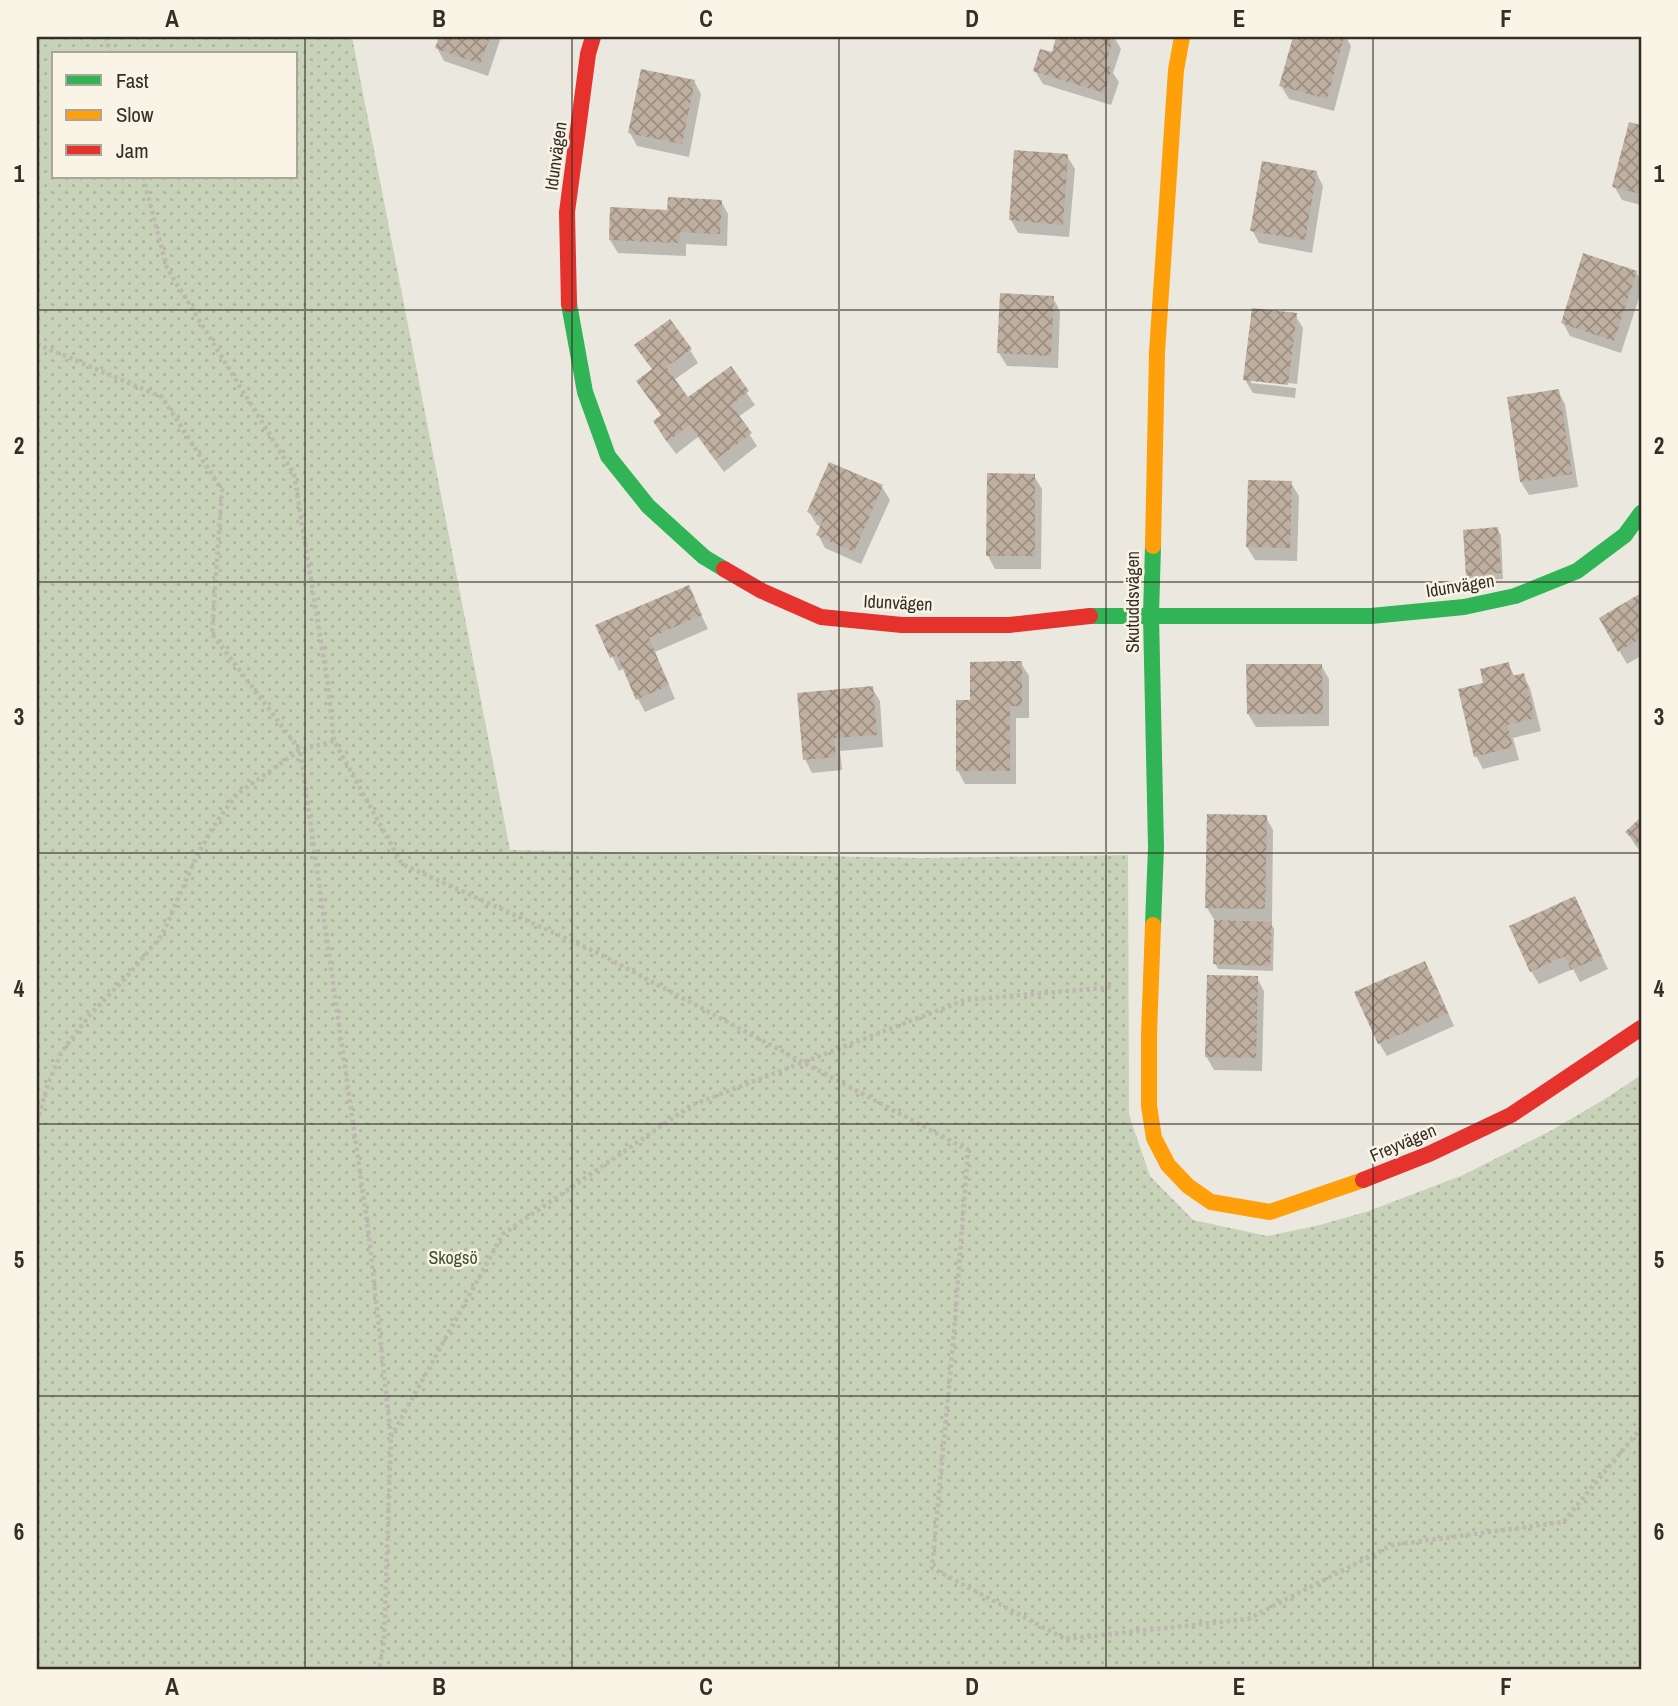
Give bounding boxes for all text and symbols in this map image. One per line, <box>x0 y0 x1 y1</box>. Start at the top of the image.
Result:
text: A <box>165 3 179 34</box>
text: B <box>432 3 446 34</box>
text: C <box>699 3 713 34</box>
text: D <box>965 3 979 34</box>
text: E <box>1233 3 1245 34</box>
text: F <box>1500 3 1512 34</box>
legend <box>52 52 298 178</box>
text: Fast <box>116 66 149 95</box>
text: Slow <box>116 100 154 129</box>
street label: Idunvägen <box>538 120 573 192</box>
text: Jam <box>116 136 149 165</box>
text: 1 <box>14 158 25 189</box>
text: 1 <box>1654 158 1665 189</box>
text: 2 <box>14 430 24 461</box>
text: 2 <box>1654 430 1664 461</box>
street label: Skutuddsvägen <box>1120 551 1145 653</box>
street label: Idunvägen <box>1424 568 1496 603</box>
street label: Idunvägen <box>863 588 933 617</box>
text: 3 <box>14 701 24 732</box>
text: 3 <box>1654 701 1664 732</box>
text: 4 <box>14 973 25 1004</box>
text: 4 <box>1654 973 1665 1004</box>
street label: Freyvägen <box>1366 1117 1440 1168</box>
text: 5 <box>14 1244 24 1275</box>
text: 5 <box>1654 1244 1664 1275</box>
park label: Skogsö <box>428 1245 478 1270</box>
text: 6 <box>14 1516 24 1547</box>
text: 6 <box>1654 1516 1664 1547</box>
text: A <box>165 1671 179 1702</box>
text: B <box>432 1671 446 1702</box>
text: C <box>699 1671 713 1702</box>
text: D <box>965 1671 979 1702</box>
text: E <box>1233 1671 1245 1702</box>
text: F <box>1500 1671 1512 1702</box>

